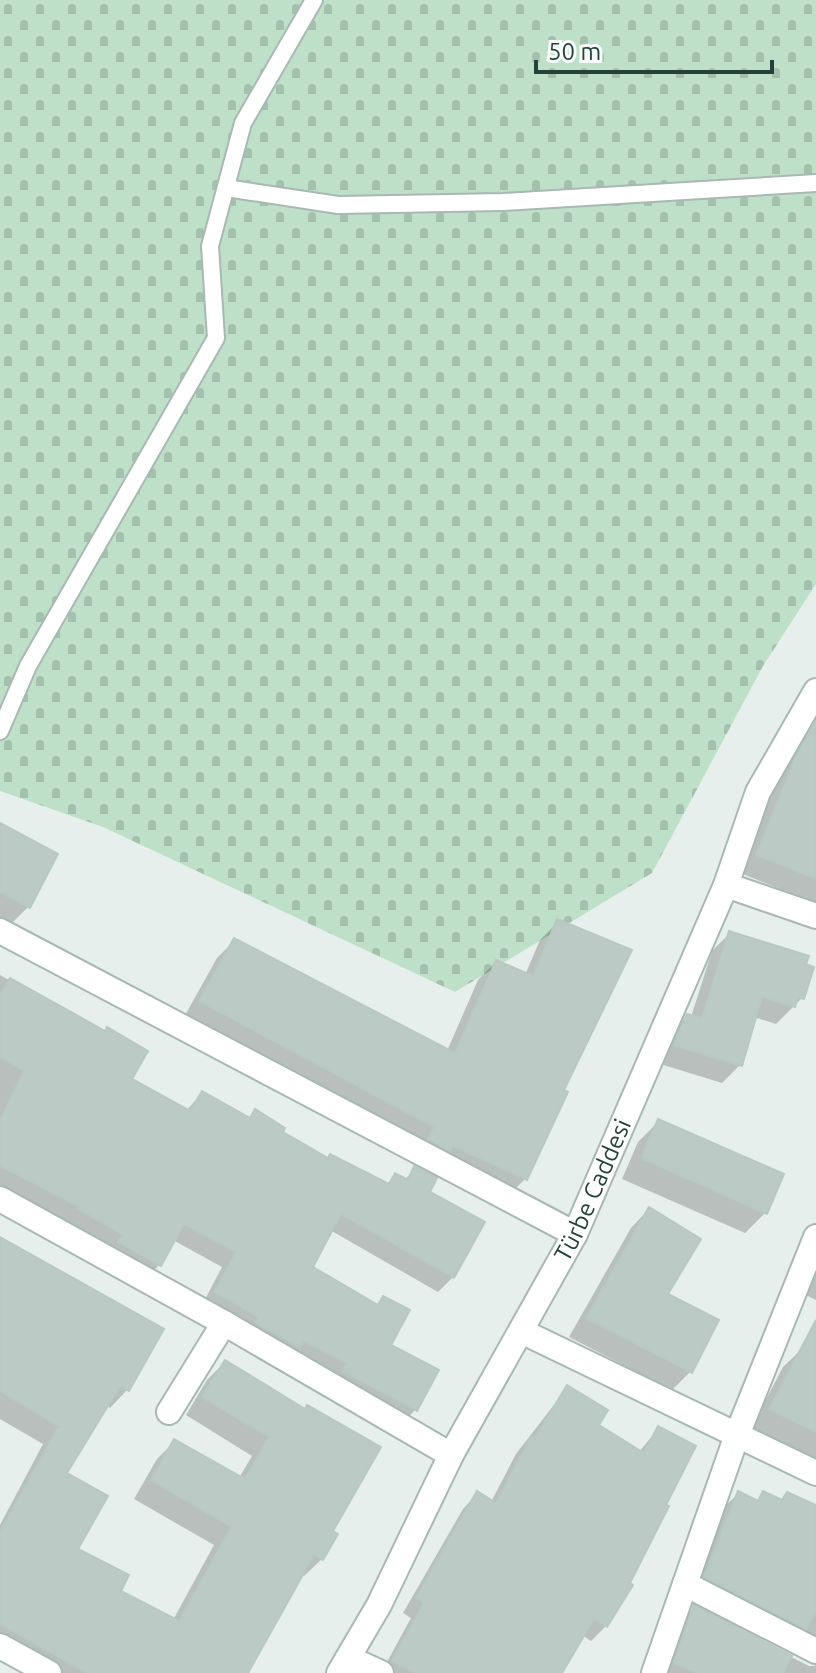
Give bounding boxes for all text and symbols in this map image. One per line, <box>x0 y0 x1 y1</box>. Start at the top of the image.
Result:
scale bar <box>536 24 772 74</box>
text: 50 m <box>548 38 601 65</box>
street label: Türbe Caddesi <box>549 1115 636 1266</box>

